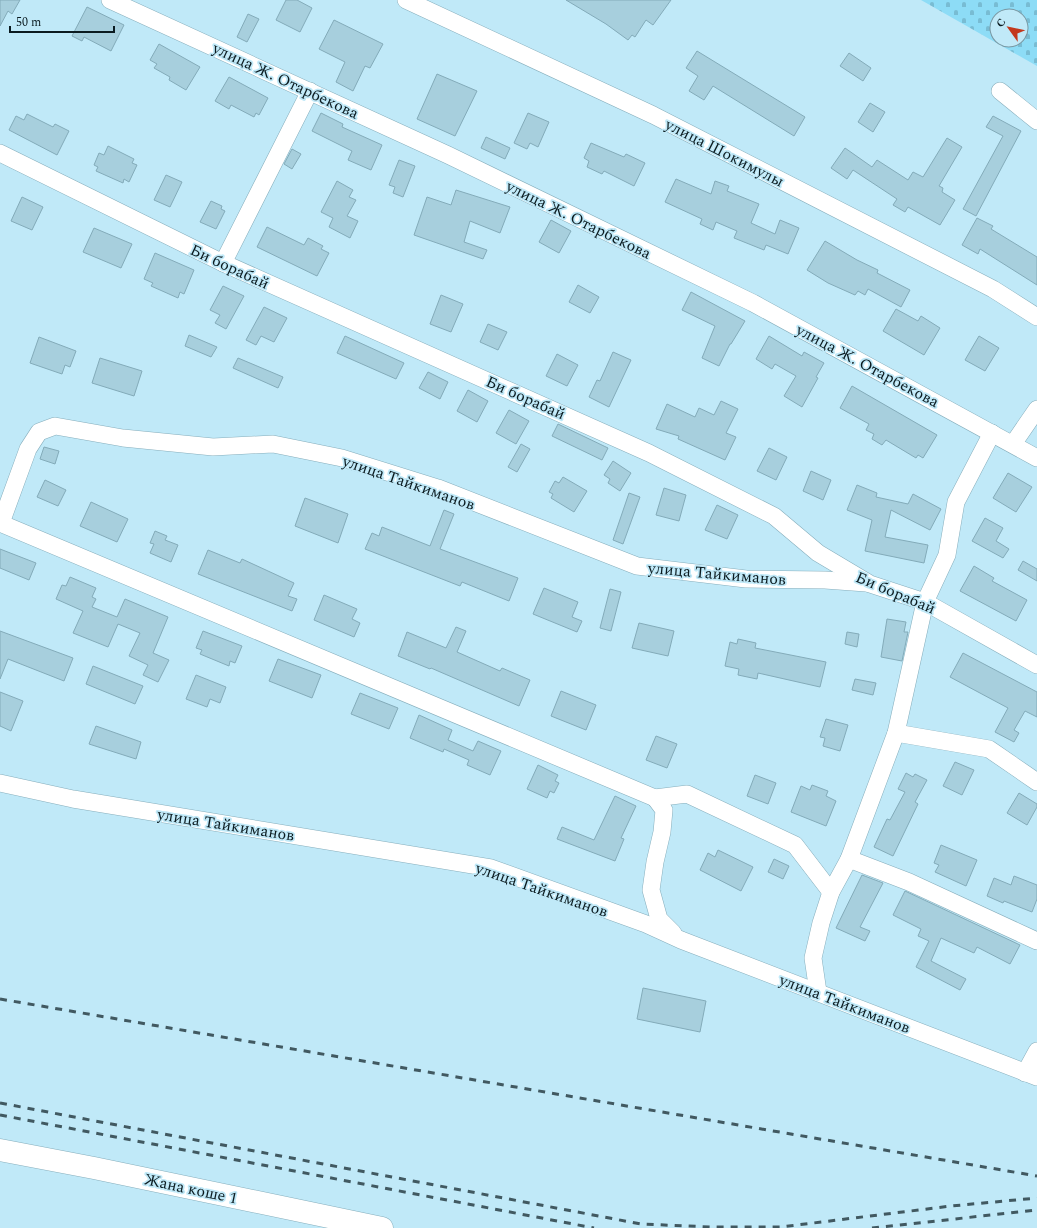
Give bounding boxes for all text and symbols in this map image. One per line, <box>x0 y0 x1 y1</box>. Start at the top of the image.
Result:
scale bar <box>10 8 114 34</box>
north arrow <box>989 8 1029 48</box>
text: 50 m <box>16 13 41 32</box>
text: С <box>992 15 1010 31</box>
street label: улица Ж. Отарбекова <box>208 36 363 125</box>
street label: улица Шокимулы <box>660 112 788 193</box>
street label: улица Ж. Отарбекова <box>501 174 655 266</box>
street label: Би борабай <box>186 238 273 296</box>
street label: улица Ж. Отарбекова <box>791 317 944 414</box>
street label: Би борабай <box>482 370 569 426</box>
street label: улица Тайкиманов <box>338 449 478 517</box>
street label: улица Тайкиманов <box>646 556 787 592</box>
street label: Би борабай <box>852 565 939 621</box>
street label: улица Тайкиманов <box>155 802 296 848</box>
street label: улица Тайкиманов <box>471 856 611 924</box>
street label: улица Тайкиманов <box>775 968 914 1040</box>
street label: Жана коше 1 <box>142 1167 240 1211</box>

